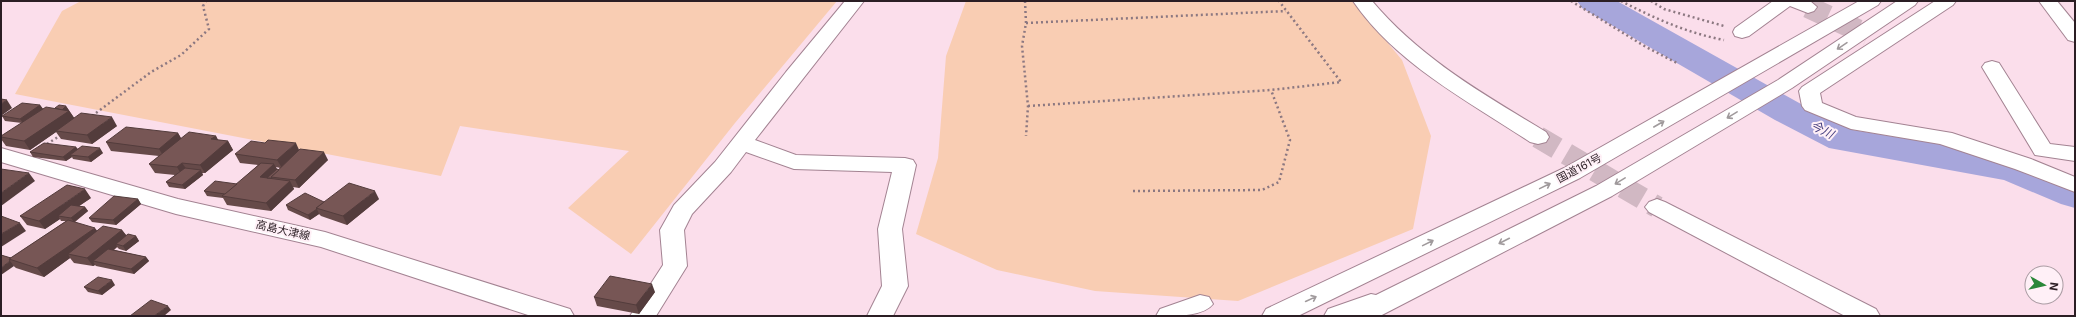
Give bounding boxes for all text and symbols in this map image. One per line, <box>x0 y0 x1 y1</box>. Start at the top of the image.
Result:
one-way arrow <box>1836 41 1847 50</box>
one-way arrow <box>1726 112 1738 120</box>
water label: 今川 <box>1808 117 1838 143</box>
one-way arrow <box>1653 120 1665 127</box>
street label: 国道161号 <box>1554 150 1604 186</box>
one-way arrow <box>1614 178 1626 186</box>
one-way arrow <box>1539 182 1551 189</box>
street label: 高島大津線 <box>255 217 311 243</box>
one-way arrow <box>1499 238 1511 245</box>
one-way arrow <box>1422 239 1434 246</box>
north arrow <box>2024 265 2064 305</box>
text: N <box>2046 281 2061 292</box>
one-way arrow <box>1304 295 1316 302</box>

